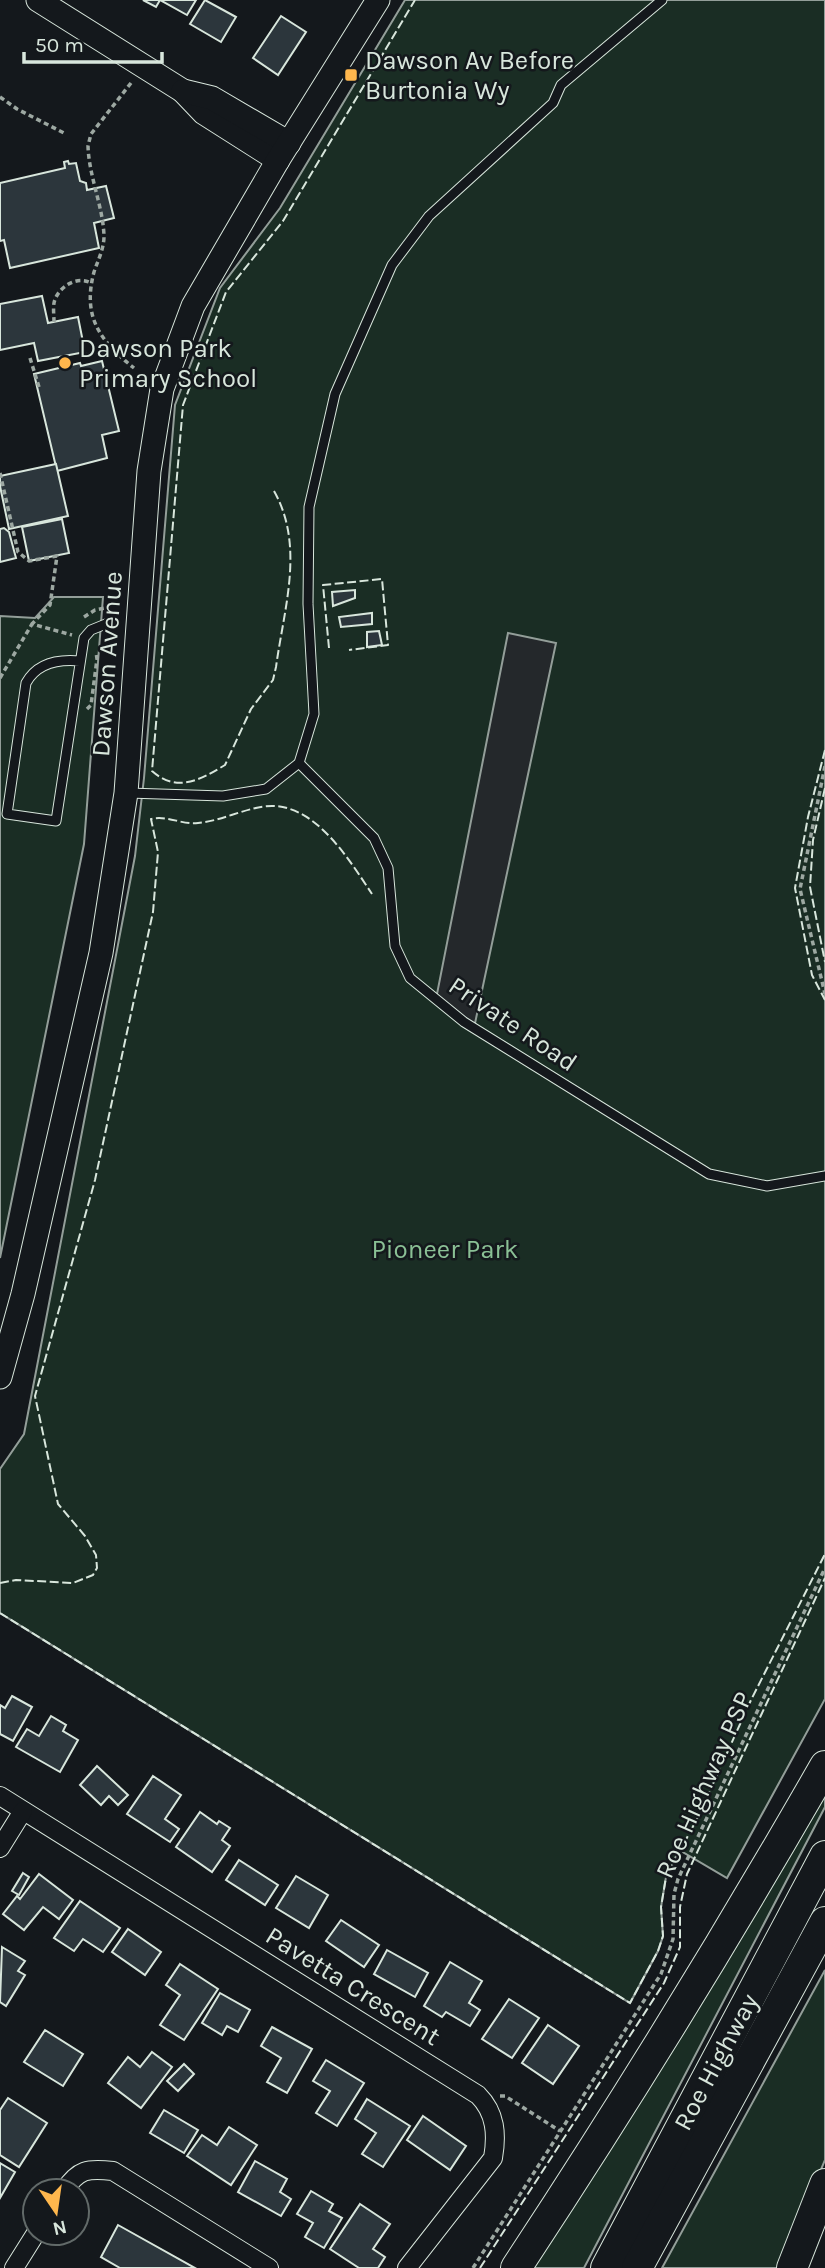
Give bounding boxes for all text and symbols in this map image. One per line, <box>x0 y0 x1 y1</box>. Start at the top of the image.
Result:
scale bar <box>24 21 163 65</box>
text: 50 m <box>35 33 84 57</box>
place label: Dawson Av Before Burtonia Wy <box>365 45 574 106</box>
marker: Dawson Av Before Burtonia Wy <box>343 67 359 83</box>
place label: Dawson Park Primary School <box>79 333 257 394</box>
marker: Dawson Park Primary School <box>57 355 73 371</box>
street label: Dawson Avenue <box>85 570 129 758</box>
street label: Private Road <box>443 970 583 1078</box>
park label: Pioneer Park <box>371 1234 519 1265</box>
street label: Roe Highway PSP <box>649 1687 759 1883</box>
street label: Pavetta Crescent <box>260 1920 446 2052</box>
street label: Roe Highway <box>667 1988 765 2136</box>
north arrow <box>21 2177 91 2247</box>
text: N <box>50 2215 69 2240</box>

